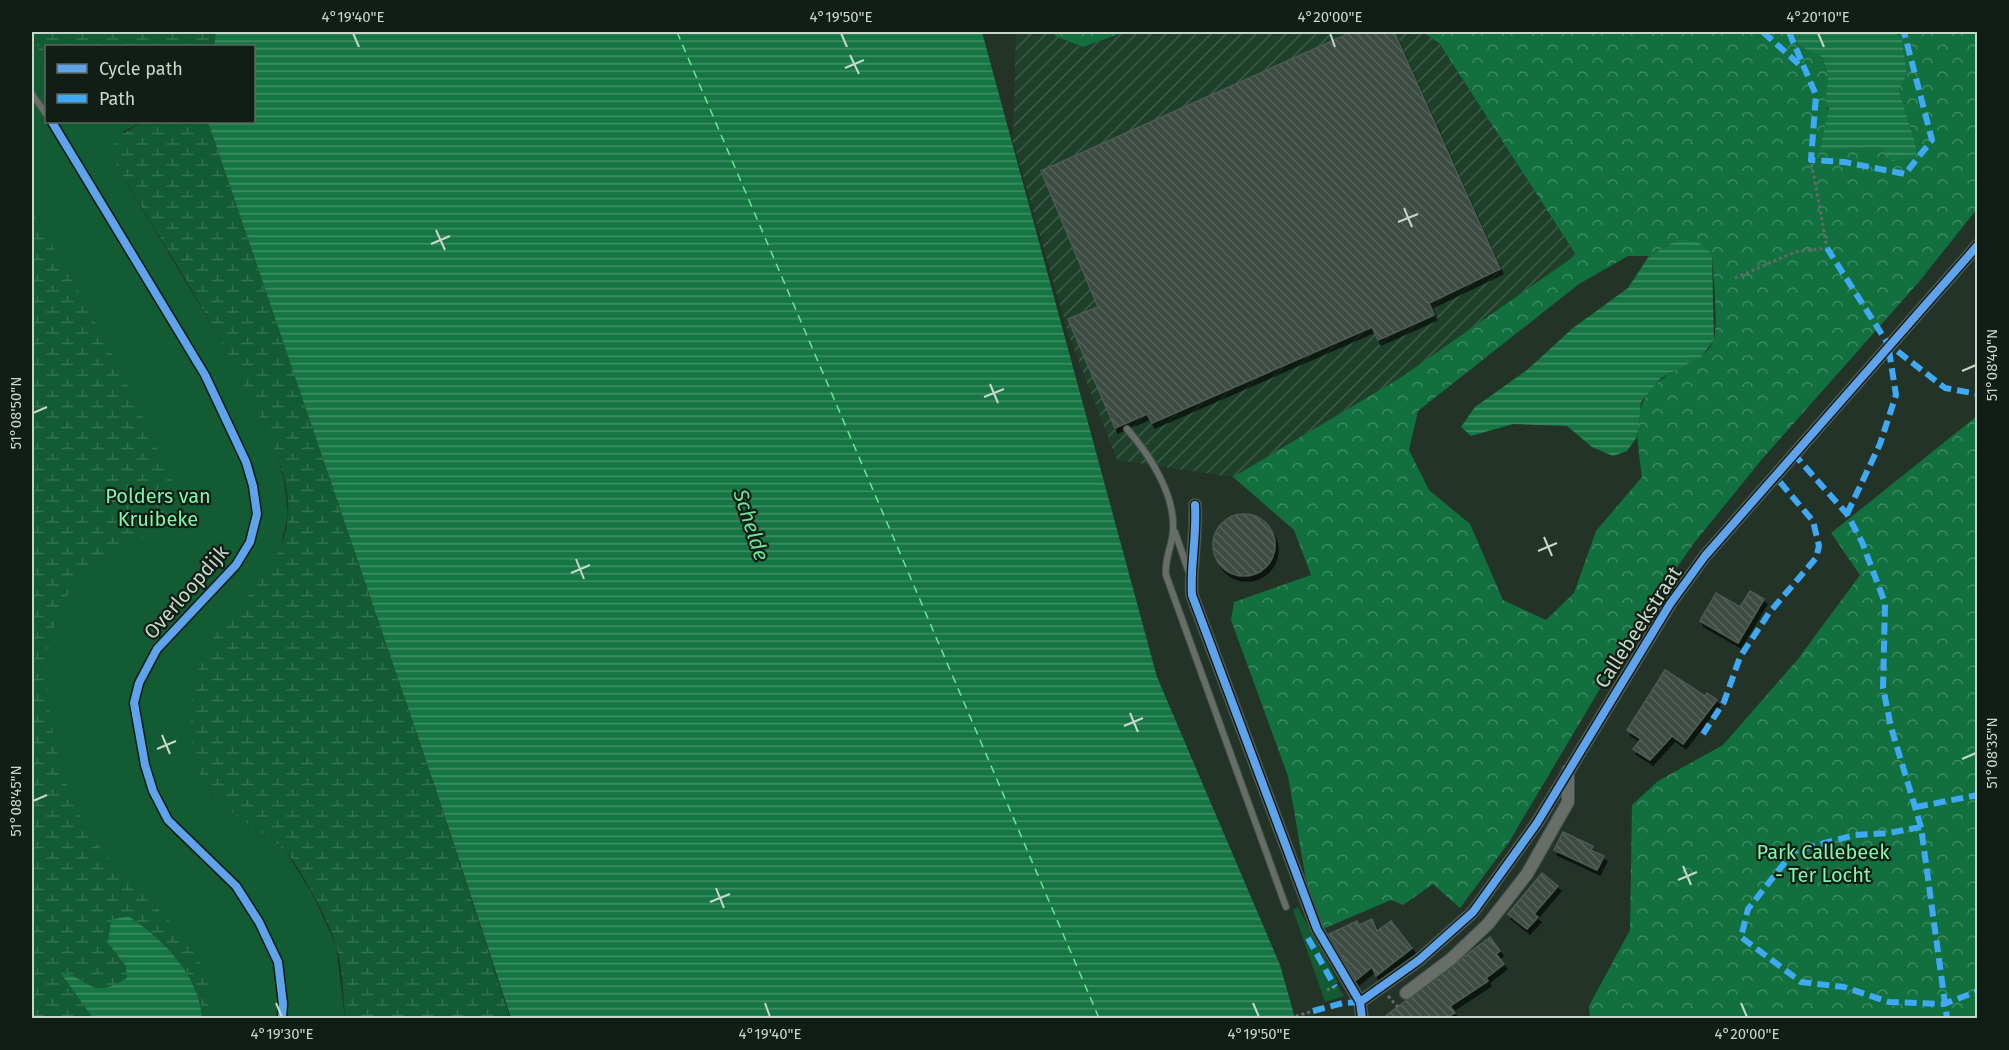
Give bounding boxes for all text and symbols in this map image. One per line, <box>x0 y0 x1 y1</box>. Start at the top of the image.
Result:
text: 4°19'40"E <box>321 8 385 26</box>
text: 4°19'50"E <box>809 8 873 26</box>
text: 4°20'00"E <box>1297 8 1363 26</box>
text: 4°20'10"E <box>1786 8 1850 26</box>
legend <box>45 45 255 123</box>
text: Cycle path <box>99 58 183 80</box>
text: Path <box>99 88 135 110</box>
text: 51°08'40"N <box>1983 329 2001 401</box>
text: 51°08'50"N <box>7 377 25 449</box>
park label: Polders van Kruibeke <box>105 484 211 531</box>
water label: Schelde <box>727 485 775 564</box>
street label: Overloopdijk <box>139 540 234 644</box>
street label: Callebeekstraat <box>1590 561 1687 692</box>
text: 51°08'35"N <box>1983 717 2001 789</box>
text: 51°08'45"N <box>7 765 25 837</box>
park label: Park Callebeek - Ter Locht <box>1757 840 1890 887</box>
text: 4°19'30"E <box>250 1025 314 1043</box>
text: 4°19'40"E <box>738 1025 802 1043</box>
text: 4°19'50"E <box>1227 1025 1291 1043</box>
text: 4°20'00"E <box>1714 1025 1780 1043</box>

